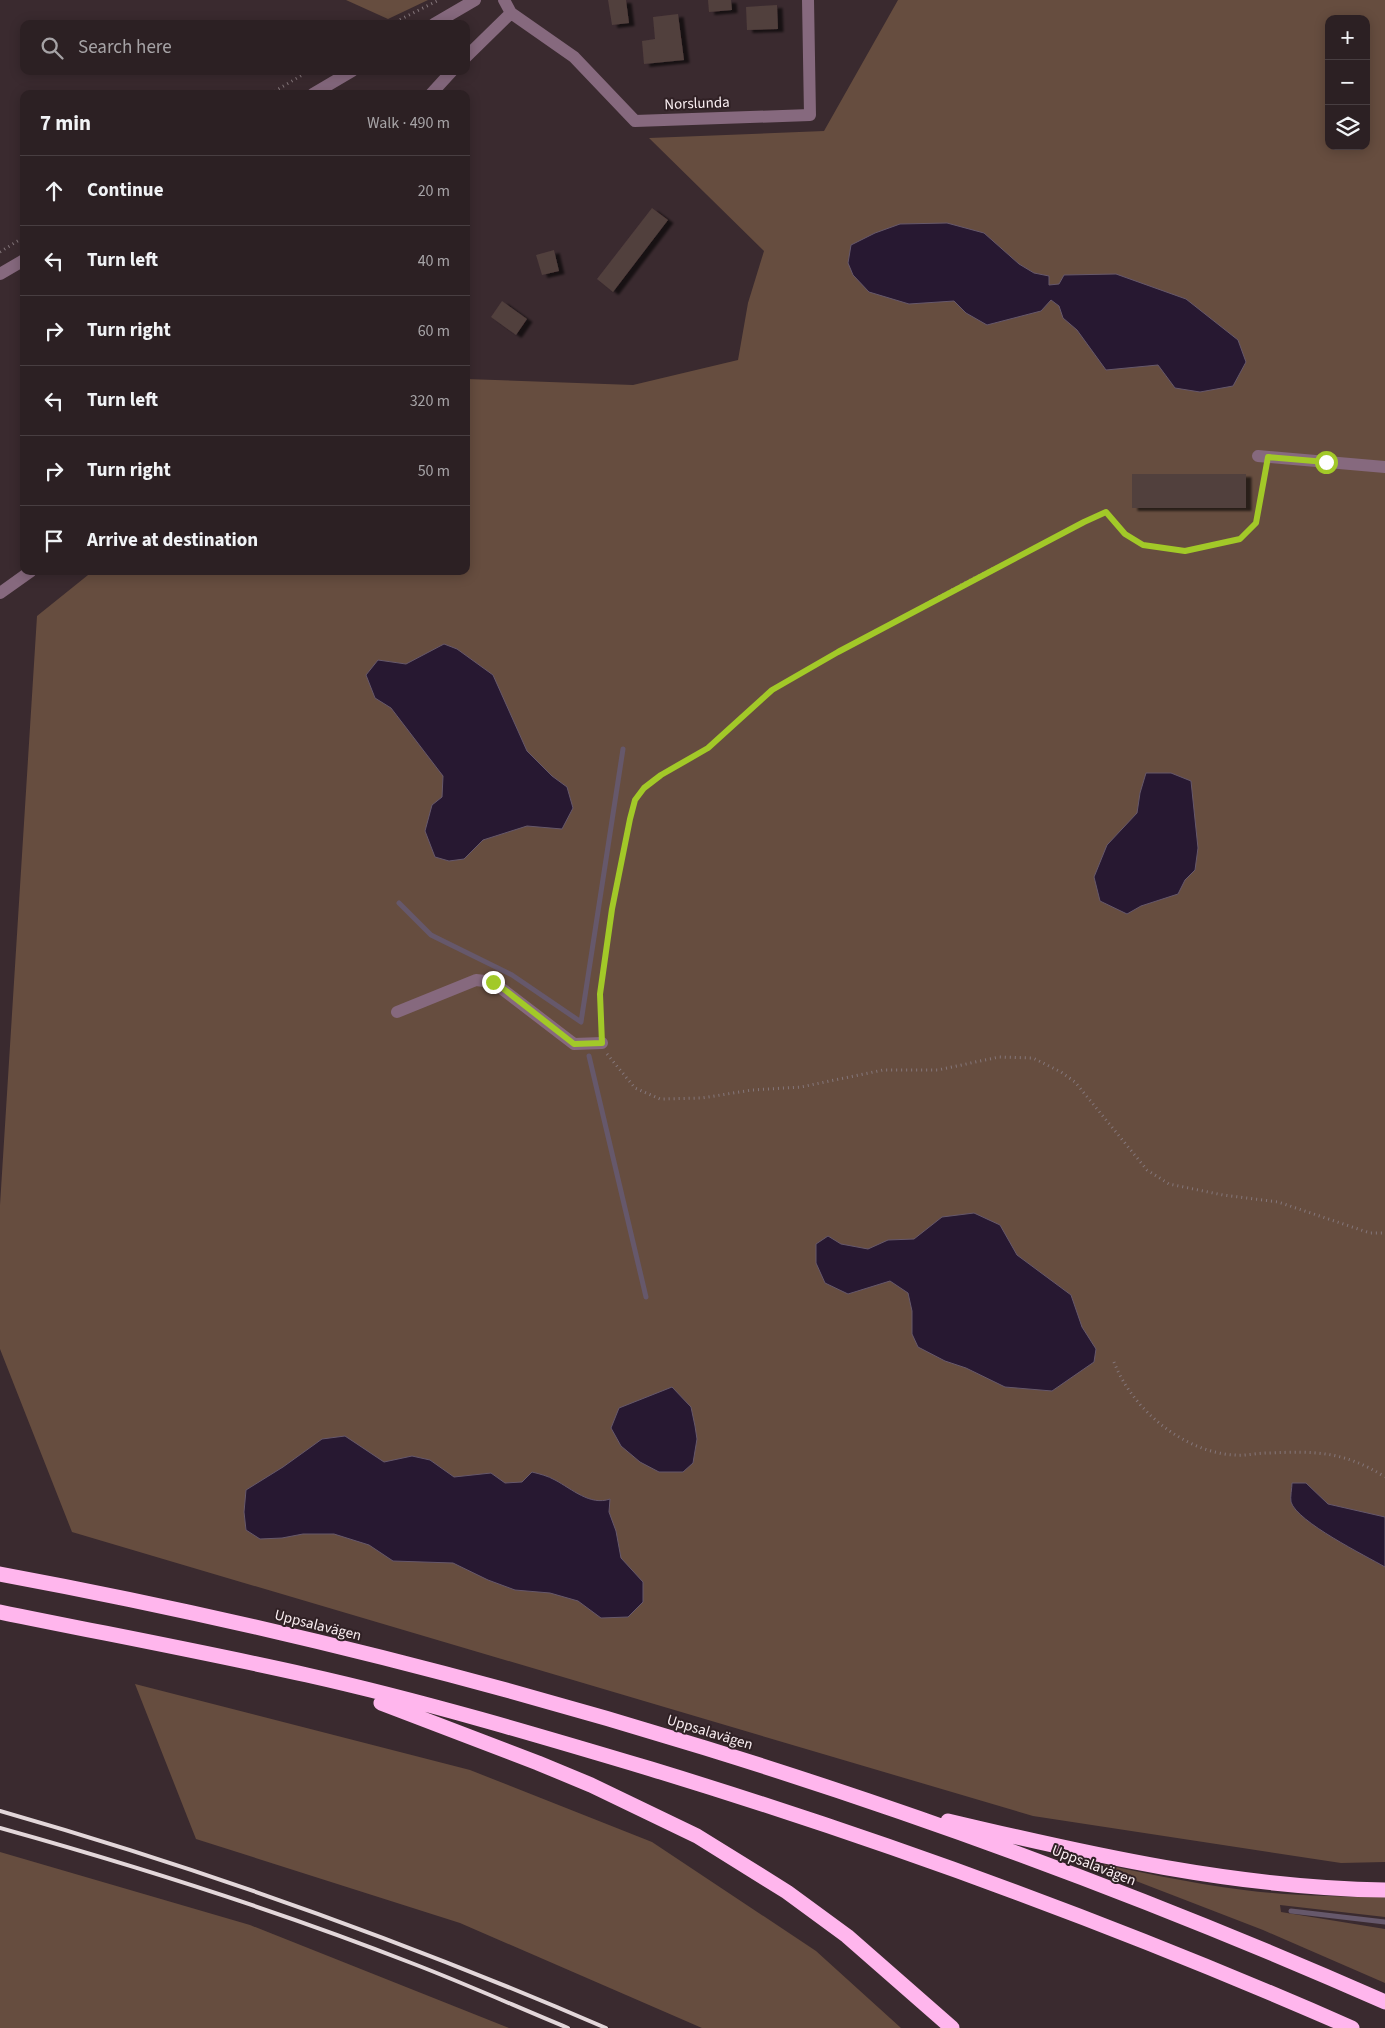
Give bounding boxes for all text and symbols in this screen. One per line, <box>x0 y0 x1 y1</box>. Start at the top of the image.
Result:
map controls <box>1325 15 1370 150</box>
button: + <box>1325 15 1370 60</box>
search box <box>20 20 470 75</box>
icon: search <box>38 34 66 62</box>
text: Search here <box>78 34 172 61</box>
button: − <box>1325 60 1370 105</box>
street label: Norslunda <box>664 92 730 115</box>
button: layers <box>1325 105 1370 150</box>
text: 7 min <box>40 108 91 138</box>
text: Walk · 490 m <box>367 112 450 134</box>
icon: ahead <box>40 177 68 205</box>
text: Continue <box>87 177 164 204</box>
text: 20 m <box>418 180 450 202</box>
icon: left <box>40 247 68 275</box>
text: Turn left <box>87 247 158 274</box>
text: 40 m <box>418 250 450 272</box>
icon: right <box>40 317 68 345</box>
text: Turn right <box>87 317 171 344</box>
text: 60 m <box>418 320 450 342</box>
icon: left <box>40 387 68 415</box>
text: Turn left <box>87 387 158 414</box>
text: 320 m <box>410 390 450 412</box>
route start <box>1315 451 1338 474</box>
icon: right <box>40 457 68 485</box>
text: Turn right <box>87 457 171 484</box>
text: 50 m <box>418 460 450 482</box>
icon: arrive <box>40 527 68 555</box>
text: Arrive at destination <box>87 527 258 554</box>
route end <box>482 971 505 994</box>
street label: Uppsalavägen <box>272 1605 363 1646</box>
street label: Uppsalavägen <box>664 1709 755 1756</box>
street label: Uppsalavägen <box>1049 1840 1139 1891</box>

